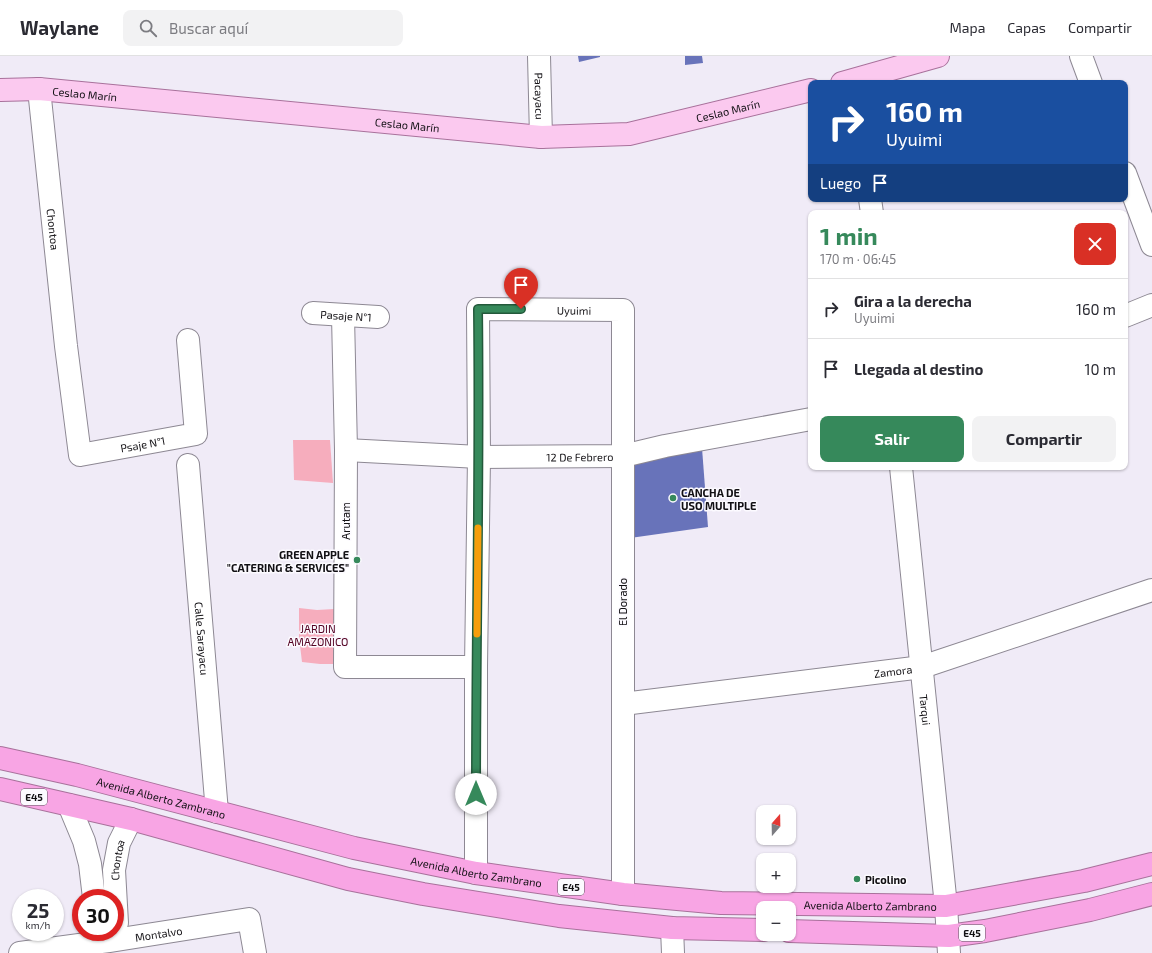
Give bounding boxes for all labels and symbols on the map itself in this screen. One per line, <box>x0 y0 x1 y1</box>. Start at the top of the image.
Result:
street label: Pacayacu <box>533 72 547 120</box>
street label: Ceslao Marín <box>52 84 118 103</box>
street label: Ceslao Marín <box>695 96 761 124</box>
street label: Ceslao Marín <box>374 115 440 134</box>
street label: Chontoa <box>45 208 62 251</box>
pin <box>504 268 538 309</box>
street label: Uyuimi <box>557 303 591 316</box>
street label: Pasaje N°1 <box>320 307 372 323</box>
street label: Psaje N°1 <box>119 433 166 454</box>
street label: 12 De Febrero <box>546 450 614 463</box>
place label: CANCHA DE USO MULTIPLE <box>681 486 756 512</box>
marker: CANCHA DE USO MULTIPLE <box>668 493 678 503</box>
street label: Arutam <box>339 502 352 540</box>
place label: GREEN APPLE "CATERING & SERVICES" <box>227 548 349 574</box>
marker: GREEN APPLE "CATERING & SERVICES" <box>352 555 362 565</box>
street label: El Dorado <box>616 578 629 626</box>
street label: Calle Sarayacu <box>193 601 212 676</box>
park label: JARDIN AMAZONICO <box>288 622 348 648</box>
street label: Zamora <box>873 662 913 679</box>
street label: Tarqui <box>918 694 934 726</box>
position arrow <box>455 773 497 815</box>
street label: Avenida Alberto Zambrano <box>95 774 227 820</box>
road number: E45 <box>21 789 47 805</box>
north arrow <box>756 805 796 845</box>
street label: Chontoa <box>107 837 127 881</box>
street label: Avenida Alberto Zambrano <box>410 853 543 889</box>
place label: Picolino <box>865 873 907 886</box>
marker: Picolino <box>852 874 862 884</box>
road number: E45 <box>558 879 584 895</box>
speed limit sign: 30 <box>72 889 124 941</box>
street label: Avenida Alberto Zambrano <box>804 898 937 912</box>
street label: Montalvo <box>134 923 183 943</box>
road number: E45 <box>959 925 985 941</box>

